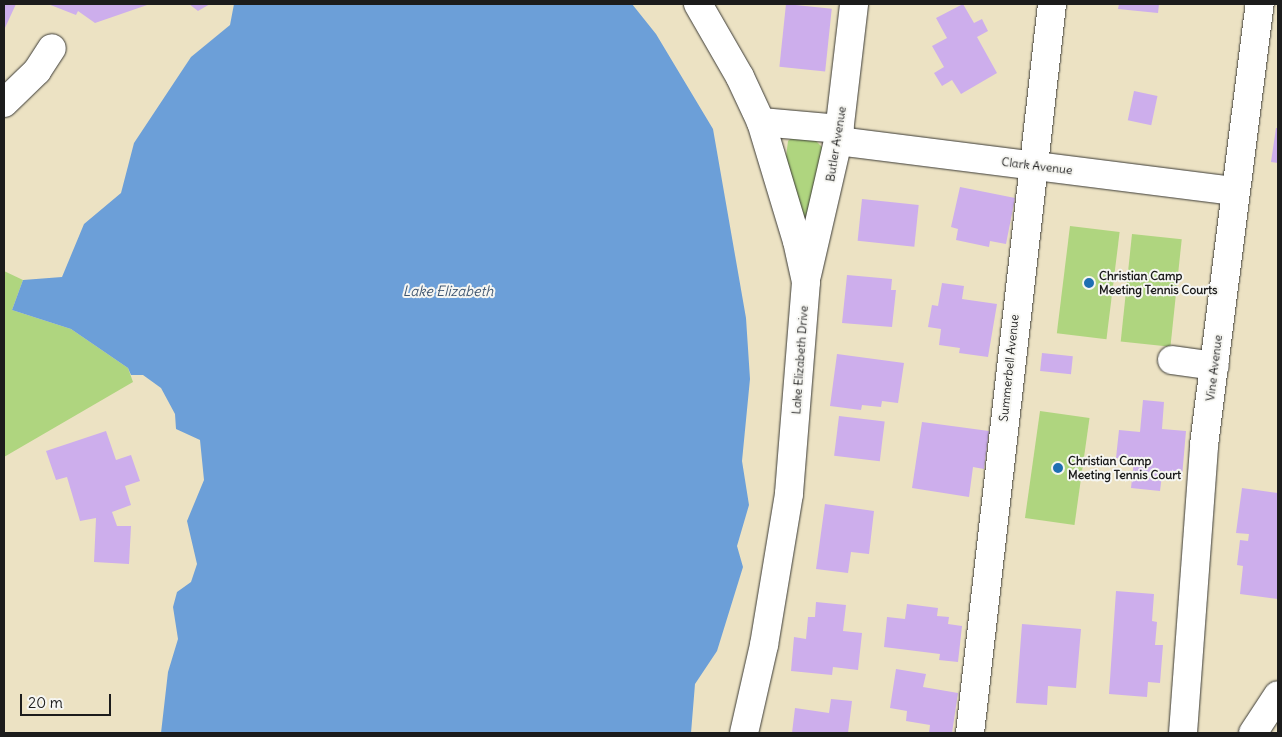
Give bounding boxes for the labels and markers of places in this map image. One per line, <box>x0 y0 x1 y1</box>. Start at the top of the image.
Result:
place label: Christian Camp Meeting Tennis Courts <box>1099 269 1218 297</box>
marker: Christian Camp Meeting Tennis Courts <box>1083 277 1095 289</box>
place label: Christian Camp Meeting Tennis Court <box>1068 454 1181 482</box>
marker: Christian Camp Meeting Tennis Court <box>1052 462 1064 474</box>

